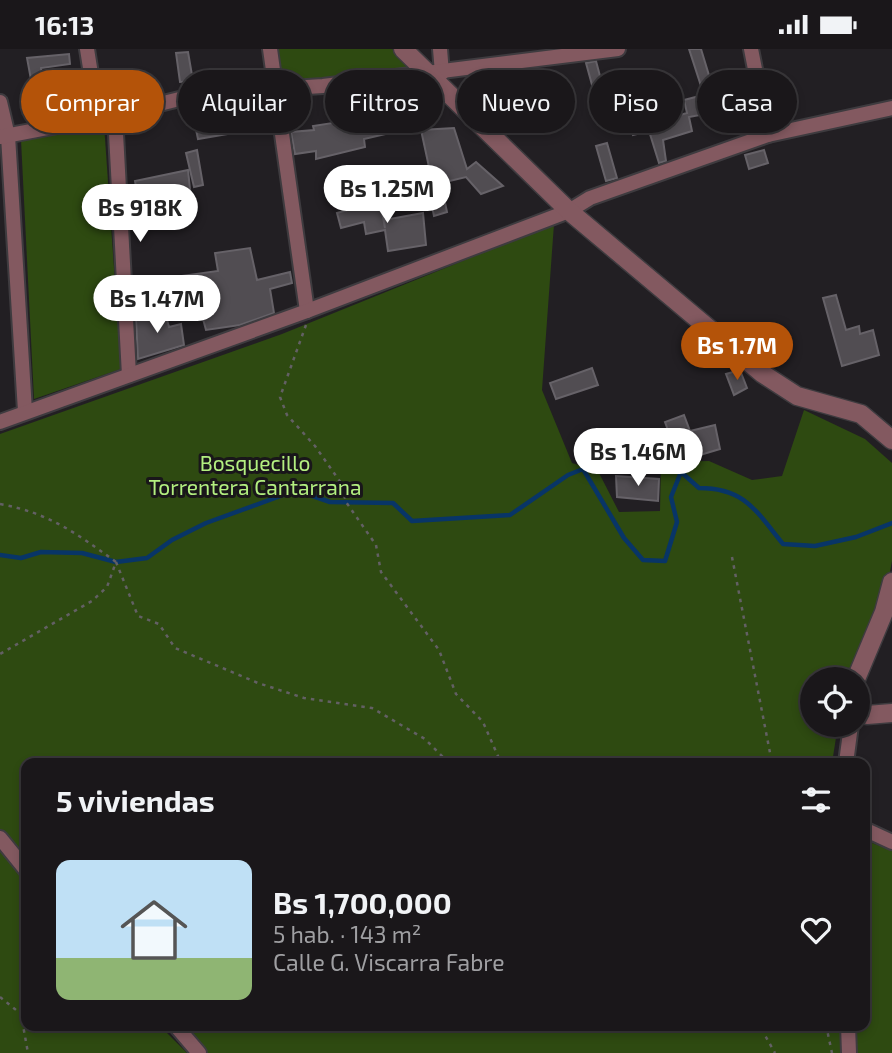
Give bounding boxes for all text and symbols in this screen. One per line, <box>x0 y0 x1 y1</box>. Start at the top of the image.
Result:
text: 16:13 <box>35 9 94 40</box>
chip: Comprar <box>21 70 164 133</box>
chip: Alquilar <box>178 70 311 133</box>
chip: Filtros <box>325 70 443 133</box>
chip: Nuevo <box>457 70 575 133</box>
chip: Piso <box>589 70 683 133</box>
chip: Casa <box>697 70 797 133</box>
pin: Bs 1.25M <box>315 165 459 225</box>
text: Bs 1.25M <box>340 174 434 202</box>
pin: Bs 918K <box>75 185 205 244</box>
text: Bs 918K <box>98 193 182 221</box>
pin: Bs 1.47M <box>85 275 229 335</box>
text: Bs 1.47M <box>109 284 205 312</box>
pin: Bs 1.7M <box>672 323 802 382</box>
text: Bs 1.7M <box>697 331 777 359</box>
pin: Bs 1.46M <box>566 429 710 488</box>
text: Bs 1.46M <box>590 437 686 465</box>
park label: Bosquecillo Torrentera Cantarrana <box>148 450 362 499</box>
map controls <box>800 667 870 737</box>
button: locate <box>800 667 870 737</box>
icon: filters <box>797 781 835 819</box>
text: 5 viviendas <box>56 782 215 818</box>
text: Bs 1,700,000 <box>273 884 452 920</box>
icon: home <box>112 888 196 972</box>
icon: heart <box>797 911 835 949</box>
text: 5 hab. · 143 m² <box>273 920 421 948</box>
text: Calle G. Viscarra Fabre <box>273 948 505 976</box>

